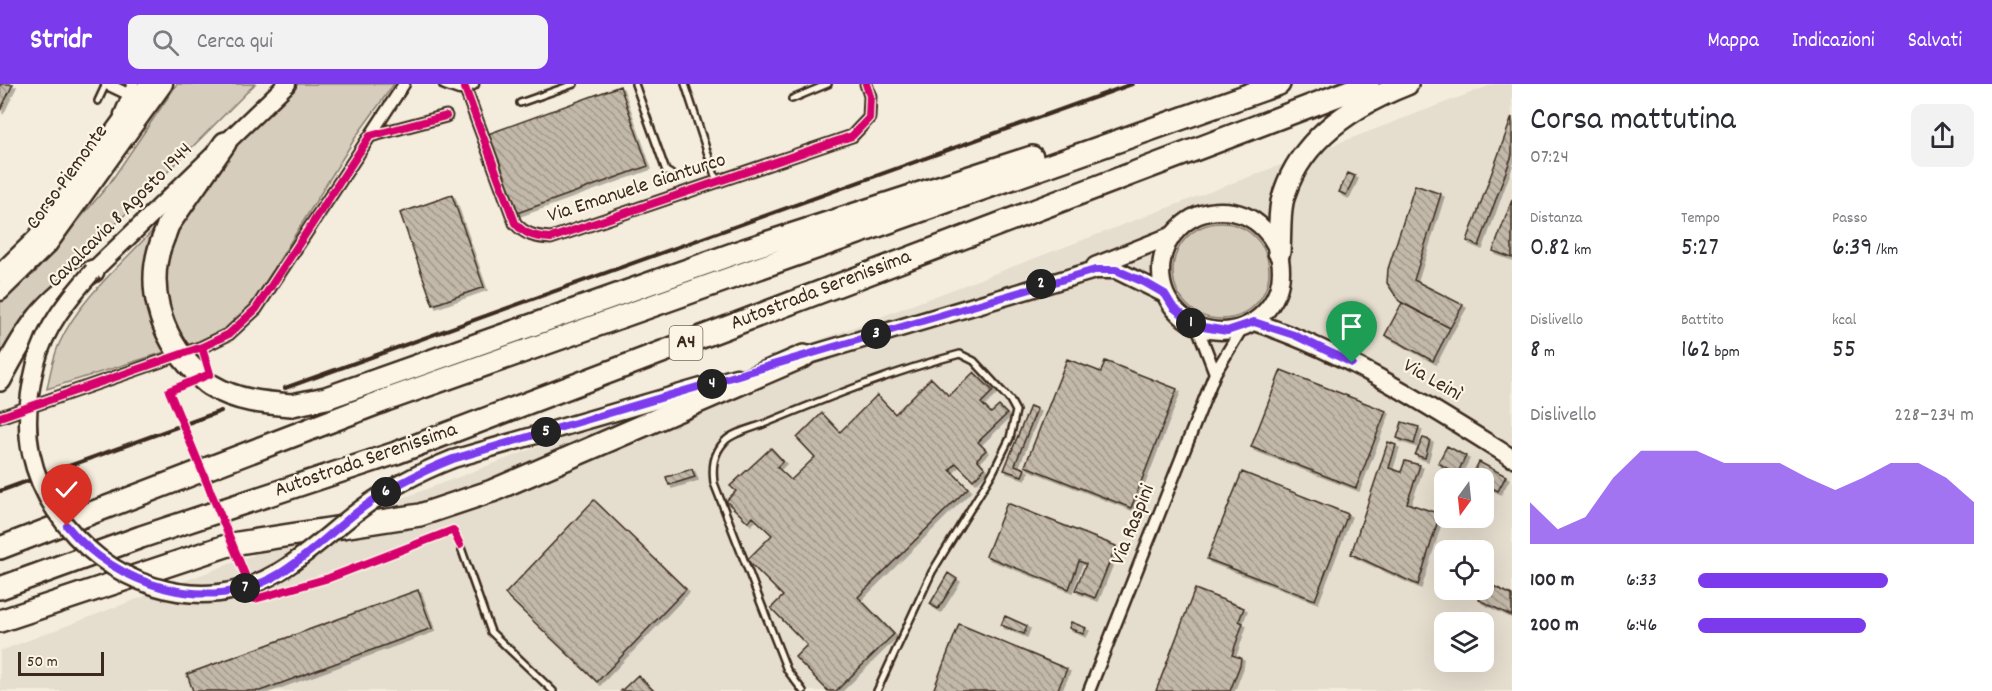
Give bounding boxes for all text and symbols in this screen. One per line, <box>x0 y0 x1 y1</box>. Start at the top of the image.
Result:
search box <box>128 15 548 69</box>
text: Stridr <box>30 22 92 62</box>
icon: search <box>149 26 182 59</box>
text: Cerca qui <box>197 27 273 58</box>
text: Mappa <box>1707 27 1759 57</box>
text: Indicazioni <box>1792 27 1875 57</box>
text: Salvati <box>1908 27 1962 57</box>
text: Corsa mattutina <box>1530 98 1736 145</box>
button: share <box>1911 104 1974 167</box>
street label: Corso Piemonte <box>20 119 116 237</box>
street label: Cavalcavia 8 Agosto 1944 <box>41 136 201 296</box>
text: 07:24 <box>1530 144 1569 172</box>
street label: Via Emanuele Gianturco <box>544 146 730 232</box>
text: Distanza <box>1530 207 1582 230</box>
text: Tempo <box>1681 207 1720 230</box>
text: Passo <box>1832 207 1867 230</box>
text: 0.82 <box>1530 230 1570 267</box>
text: 5:27 <box>1681 230 1719 267</box>
text: 6:39 <box>1832 230 1873 267</box>
text: km <box>1570 239 1592 262</box>
text: /km <box>1873 239 1898 262</box>
street label: Autostrada Serenissima <box>726 242 917 339</box>
pin: 2 <box>1026 269 1056 299</box>
text: 2 <box>1038 272 1045 295</box>
pin <box>1326 301 1377 363</box>
pin: 1 <box>1176 308 1206 338</box>
text: Dislivello <box>1530 309 1583 332</box>
text: Battito <box>1681 309 1724 332</box>
text: kcal <box>1832 309 1856 332</box>
icon: arrive <box>1335 310 1368 343</box>
text: 1 <box>1189 311 1193 334</box>
pin: 3 <box>861 319 891 349</box>
text: 3 <box>872 322 880 345</box>
road number: A4 <box>670 326 702 360</box>
text: 8 <box>1530 332 1540 369</box>
text: 162 <box>1681 332 1711 369</box>
text: 55 <box>1832 332 1856 369</box>
text: m <box>1540 341 1555 364</box>
text: bpm <box>1711 341 1740 364</box>
street label: Via Leinì <box>1397 352 1467 410</box>
pin: 4 <box>697 369 727 399</box>
text: 4 <box>709 372 715 395</box>
text: Dislivello <box>1530 402 1596 430</box>
text: 228–234 m <box>1894 402 1974 430</box>
street label: Autostrada Serenissima <box>271 415 462 506</box>
pin: 5 <box>531 417 561 447</box>
text: 5 <box>542 420 550 443</box>
pin <box>41 464 92 526</box>
north arrow <box>1434 468 1494 528</box>
map controls <box>1434 468 1494 672</box>
icon: check <box>50 473 83 506</box>
pin: 6 <box>371 477 401 507</box>
text: 6 <box>382 480 390 503</box>
street label: Via Raspini <box>1104 480 1164 570</box>
button: locate <box>1434 540 1494 600</box>
text: 100 m <box>1530 567 1575 595</box>
text: 6:33 <box>1626 567 1657 595</box>
pin: 7 <box>230 573 260 603</box>
text: 7 <box>242 576 248 599</box>
button: layers <box>1434 612 1494 672</box>
text: 200 m <box>1530 612 1579 640</box>
text: 6:46 <box>1626 612 1657 640</box>
scale bar <box>18 649 104 676</box>
text: 50 m <box>27 651 58 674</box>

